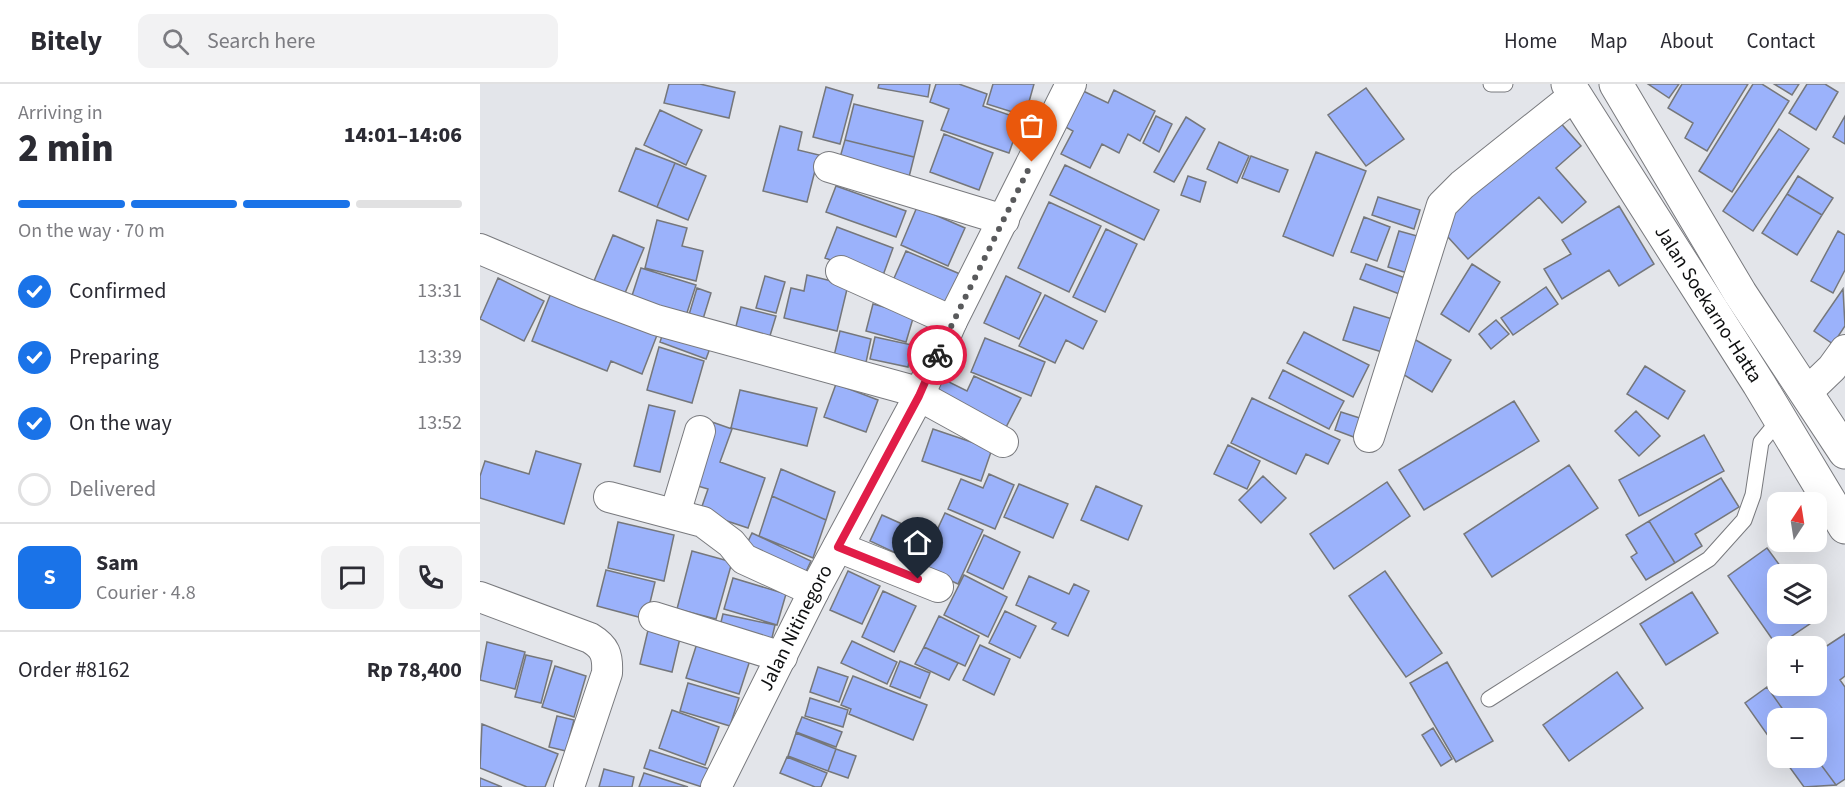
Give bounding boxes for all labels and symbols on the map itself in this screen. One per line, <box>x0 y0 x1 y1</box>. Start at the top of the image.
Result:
pin <box>1006 100 1057 162</box>
street label: Jalan Soekarno-Hatta <box>1648 220 1769 388</box>
courier <box>907 325 967 385</box>
north arrow <box>1767 492 1827 552</box>
pin <box>892 517 943 579</box>
street label: Jalan Nitinegoro <box>752 560 840 696</box>

